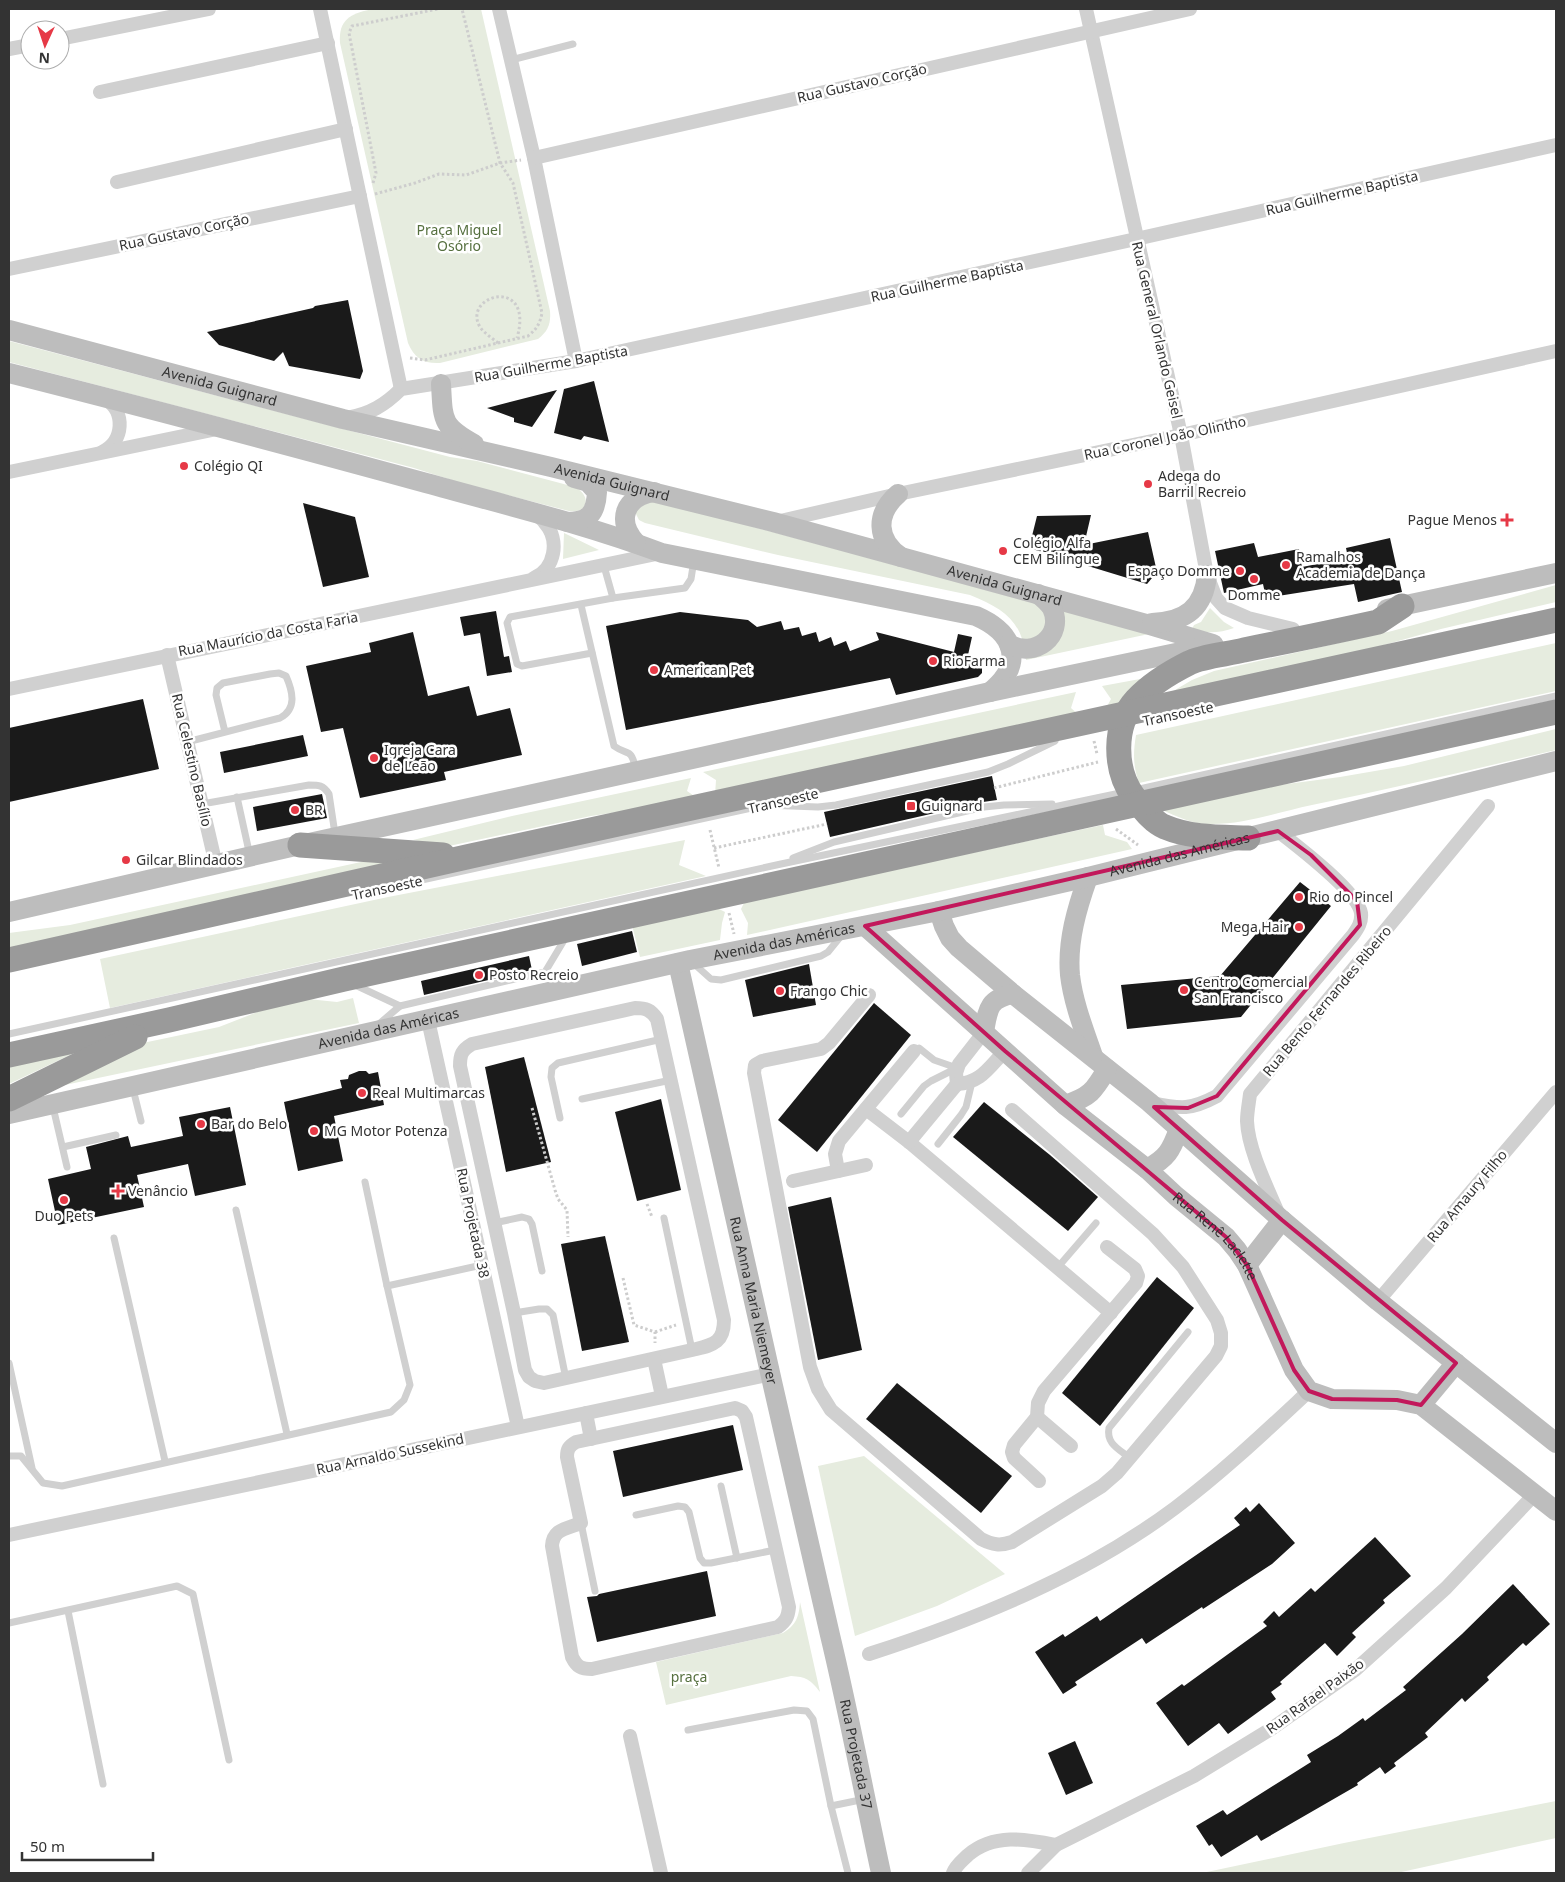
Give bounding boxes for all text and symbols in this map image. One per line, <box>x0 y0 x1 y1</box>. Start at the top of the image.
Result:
north arrow <box>20 20 70 70</box>
text: N <box>38 49 50 68</box>
street label: Rua Gustavo Corção <box>795 58 929 107</box>
street label: Rua Guilherme Baptista <box>1264 166 1420 219</box>
street label: Rua Gustavo Corção <box>117 208 251 255</box>
park label: Praça Miguel Osório <box>416 220 502 255</box>
street label: Rua General Orlando Geisel <box>1128 239 1187 420</box>
street label: Rua Guilherme Baptista <box>869 255 1025 306</box>
street label: Rua Guilherme Baptista <box>473 341 629 386</box>
street label: Avenida Guignard <box>160 361 279 410</box>
street label: Rua Coronel João Olintho <box>1082 411 1248 464</box>
place label: Colégio QI <box>194 456 263 475</box>
street label: Avenida Guignard <box>553 458 672 505</box>
marker: Colégio QI <box>178 460 190 472</box>
place label: Adega do Barril Recreio <box>1158 466 1246 501</box>
marker: Adega do Barril Recreio <box>1142 478 1154 490</box>
place label: Pague Menos <box>1407 510 1497 529</box>
marker: Pague Menos <box>1501 514 1513 526</box>
place label: Colégio Alfa CEM Bilíngue <box>1013 533 1100 568</box>
marker: Colégio Alfa CEM Bilíngue <box>997 545 1009 557</box>
place label: Ramalhos Academia de Dança <box>1296 547 1426 582</box>
marker: Ramalhos Academia de Dança <box>1280 559 1292 571</box>
street label: Avenida Guignard <box>945 560 1064 610</box>
place label: Espaço Domme <box>1127 561 1230 580</box>
marker: Espaço Domme <box>1234 565 1246 577</box>
marker: Domme <box>1248 573 1260 585</box>
place label: Domme <box>1228 585 1280 604</box>
street label: Rua Maurício da Costa Faria <box>176 607 360 660</box>
place label: RioFarma <box>943 651 1006 670</box>
marker: RioFarma <box>927 655 939 667</box>
place label: American Pet <box>664 660 752 679</box>
marker: American Pet <box>648 664 660 676</box>
street label: Rua Celestino Basílio <box>168 691 217 828</box>
street label: Transoeste <box>1141 697 1215 730</box>
place label: Igreja Cara de Leão <box>384 740 456 775</box>
marker: Igreja Cara de Leão <box>368 752 380 764</box>
street label: Transoeste <box>746 783 820 818</box>
place label: Guignard <box>921 796 983 815</box>
place label: BR <box>305 800 323 819</box>
marker: Guignard <box>905 800 917 812</box>
marker: BR <box>289 804 301 816</box>
street label: Avenida das Américas <box>1107 827 1252 880</box>
place label: Gilcar Blindados <box>136 850 243 869</box>
marker: Gilcar Blindados <box>120 854 132 866</box>
street label: Transoeste <box>350 871 424 904</box>
place label: Rio do Pincel <box>1309 887 1393 906</box>
marker: Rio do Pincel <box>1293 891 1305 903</box>
place label: Mega Hair <box>1221 917 1289 936</box>
street label: Avenida das Américas <box>711 918 857 964</box>
street label: Rua Bento Fernandes Ribeiro <box>1258 921 1395 1080</box>
marker: Mega Hair <box>1293 921 1305 933</box>
place label: Posto Recreio <box>489 965 579 984</box>
marker: Posto Recreio <box>473 969 485 981</box>
place label: Centro Comercial San Francisco <box>1194 972 1308 1007</box>
place label: Frango Chic <box>790 981 868 1000</box>
marker: Centro Comercial San Francisco <box>1178 984 1190 996</box>
marker: Frango Chic <box>774 985 786 997</box>
street label: Avenida das Américas <box>316 1003 461 1053</box>
place label: Real Multimarcas <box>372 1083 485 1102</box>
marker: Real Multimarcas <box>356 1087 368 1099</box>
place label: Bar do Belo <box>211 1114 287 1133</box>
marker: Bar do Belo <box>195 1118 207 1130</box>
place label: MG Motor Potenza <box>324 1121 448 1140</box>
marker: MG Motor Potenza <box>308 1125 320 1137</box>
street label: Rua Amaury Filho <box>1422 1145 1511 1246</box>
street label: Rua Projetada 38 <box>453 1166 494 1280</box>
place label: Venâncio <box>128 1181 188 1200</box>
marker: Venâncio <box>112 1185 124 1197</box>
street label: Rua Renê Laclette <box>1169 1187 1263 1283</box>
marker: Duo Pets <box>58 1194 70 1206</box>
place label: Duo Pets <box>34 1206 94 1225</box>
street label: Rua Anna Maria Niemeyer <box>726 1215 782 1387</box>
street label: Rua Arnaldo Sussekind <box>314 1429 465 1478</box>
street label: Rua Rafael Paixão <box>1262 1654 1368 1738</box>
park label: praça <box>671 1667 707 1686</box>
street label: Rua Projetada 37 <box>836 1697 877 1811</box>
scale bar <box>22 1830 154 1862</box>
text: 50 m <box>30 1836 65 1856</box>

